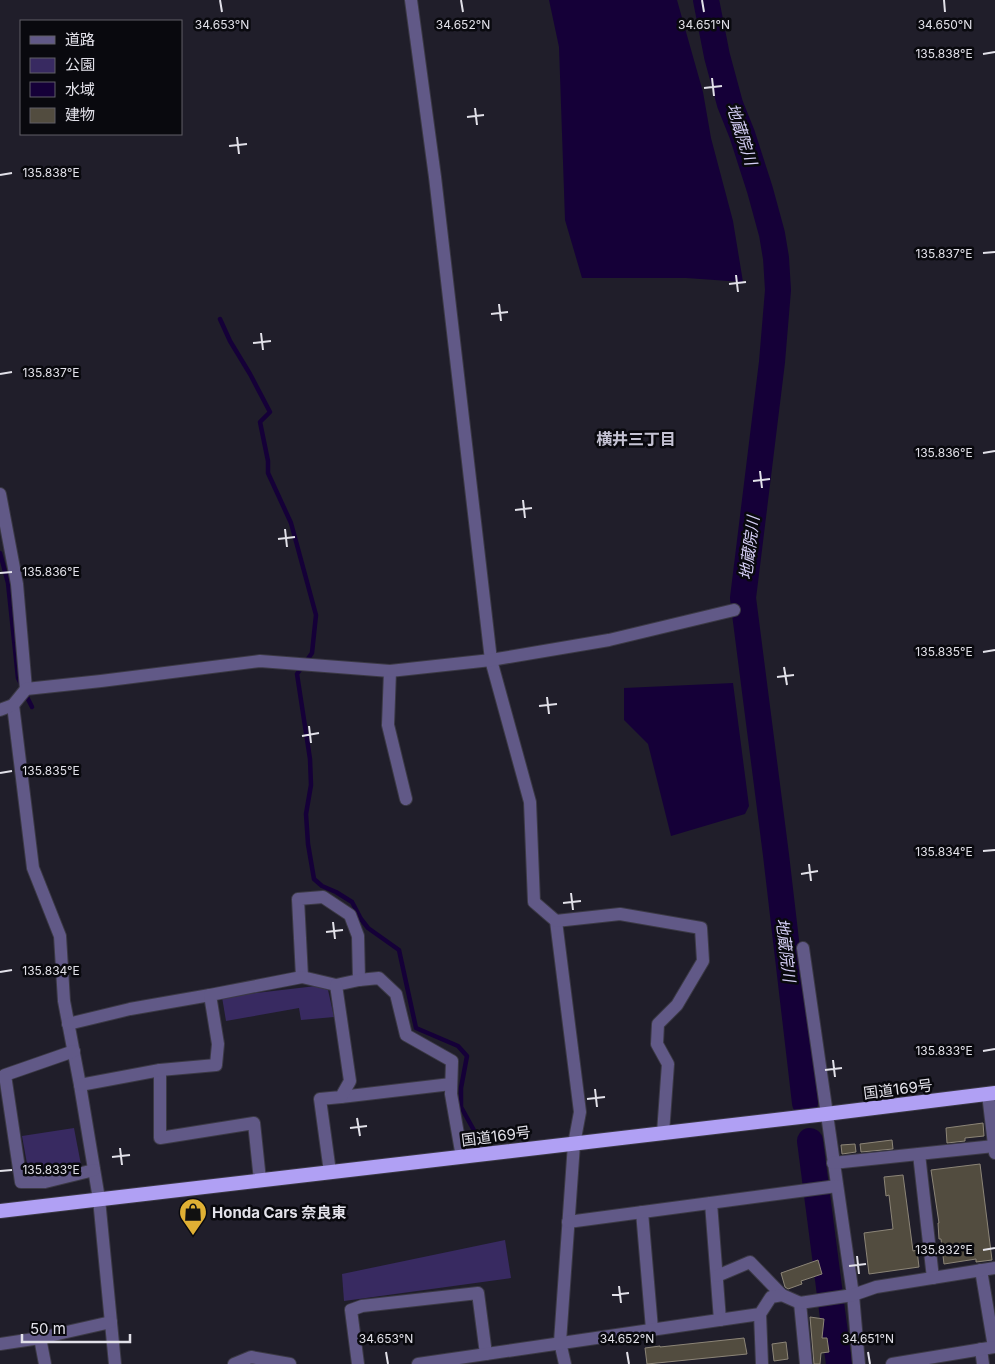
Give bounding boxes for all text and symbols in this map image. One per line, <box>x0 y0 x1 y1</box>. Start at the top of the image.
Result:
text: 34.653°N <box>195 17 249 32</box>
text: 34.652°N <box>436 17 490 32</box>
text: 34.651°N <box>678 17 730 32</box>
text: 34.650°N <box>918 17 972 32</box>
legend <box>20 20 182 135</box>
text: 道路 <box>65 30 95 49</box>
text: 135.838°E <box>915 46 973 61</box>
text: 公園 <box>65 55 95 74</box>
text: 水域 <box>65 80 95 99</box>
water label: 地蔵院川 <box>723 100 762 169</box>
text: 建物 <box>65 105 95 124</box>
text: 135.838°E <box>22 165 80 180</box>
text: 135.837°E <box>916 246 972 261</box>
text: 135.837°E <box>23 365 79 380</box>
district label: 横井三丁目 <box>596 429 676 449</box>
text: 135.836°E <box>915 445 973 460</box>
water label: 地蔵院川 <box>735 513 763 581</box>
text: 135.836°E <box>22 564 80 579</box>
text: 135.835°E <box>915 644 973 659</box>
text: 135.835°E <box>22 763 80 778</box>
text: 135.834°E <box>915 844 973 859</box>
water label: 地蔵院川 <box>772 917 800 985</box>
text: 135.834°E <box>22 963 80 978</box>
text: 135.833°E <box>915 1043 973 1058</box>
street label: 国道169号 <box>862 1075 934 1103</box>
street label: 国道169号 <box>460 1122 532 1150</box>
text: 135.833°E <box>22 1162 80 1177</box>
shop icon: Honda Cars 奈良東 <box>178 1197 208 1236</box>
place label: Honda Cars 奈良東 <box>212 1203 346 1222</box>
text: 135.832°E <box>915 1242 973 1257</box>
scale bar <box>22 1312 130 1344</box>
text: 50 m <box>30 1319 66 1338</box>
text: 34.653°N <box>359 1331 413 1346</box>
text: 34.652°N <box>600 1331 654 1346</box>
text: 34.651°N <box>842 1331 894 1346</box>

